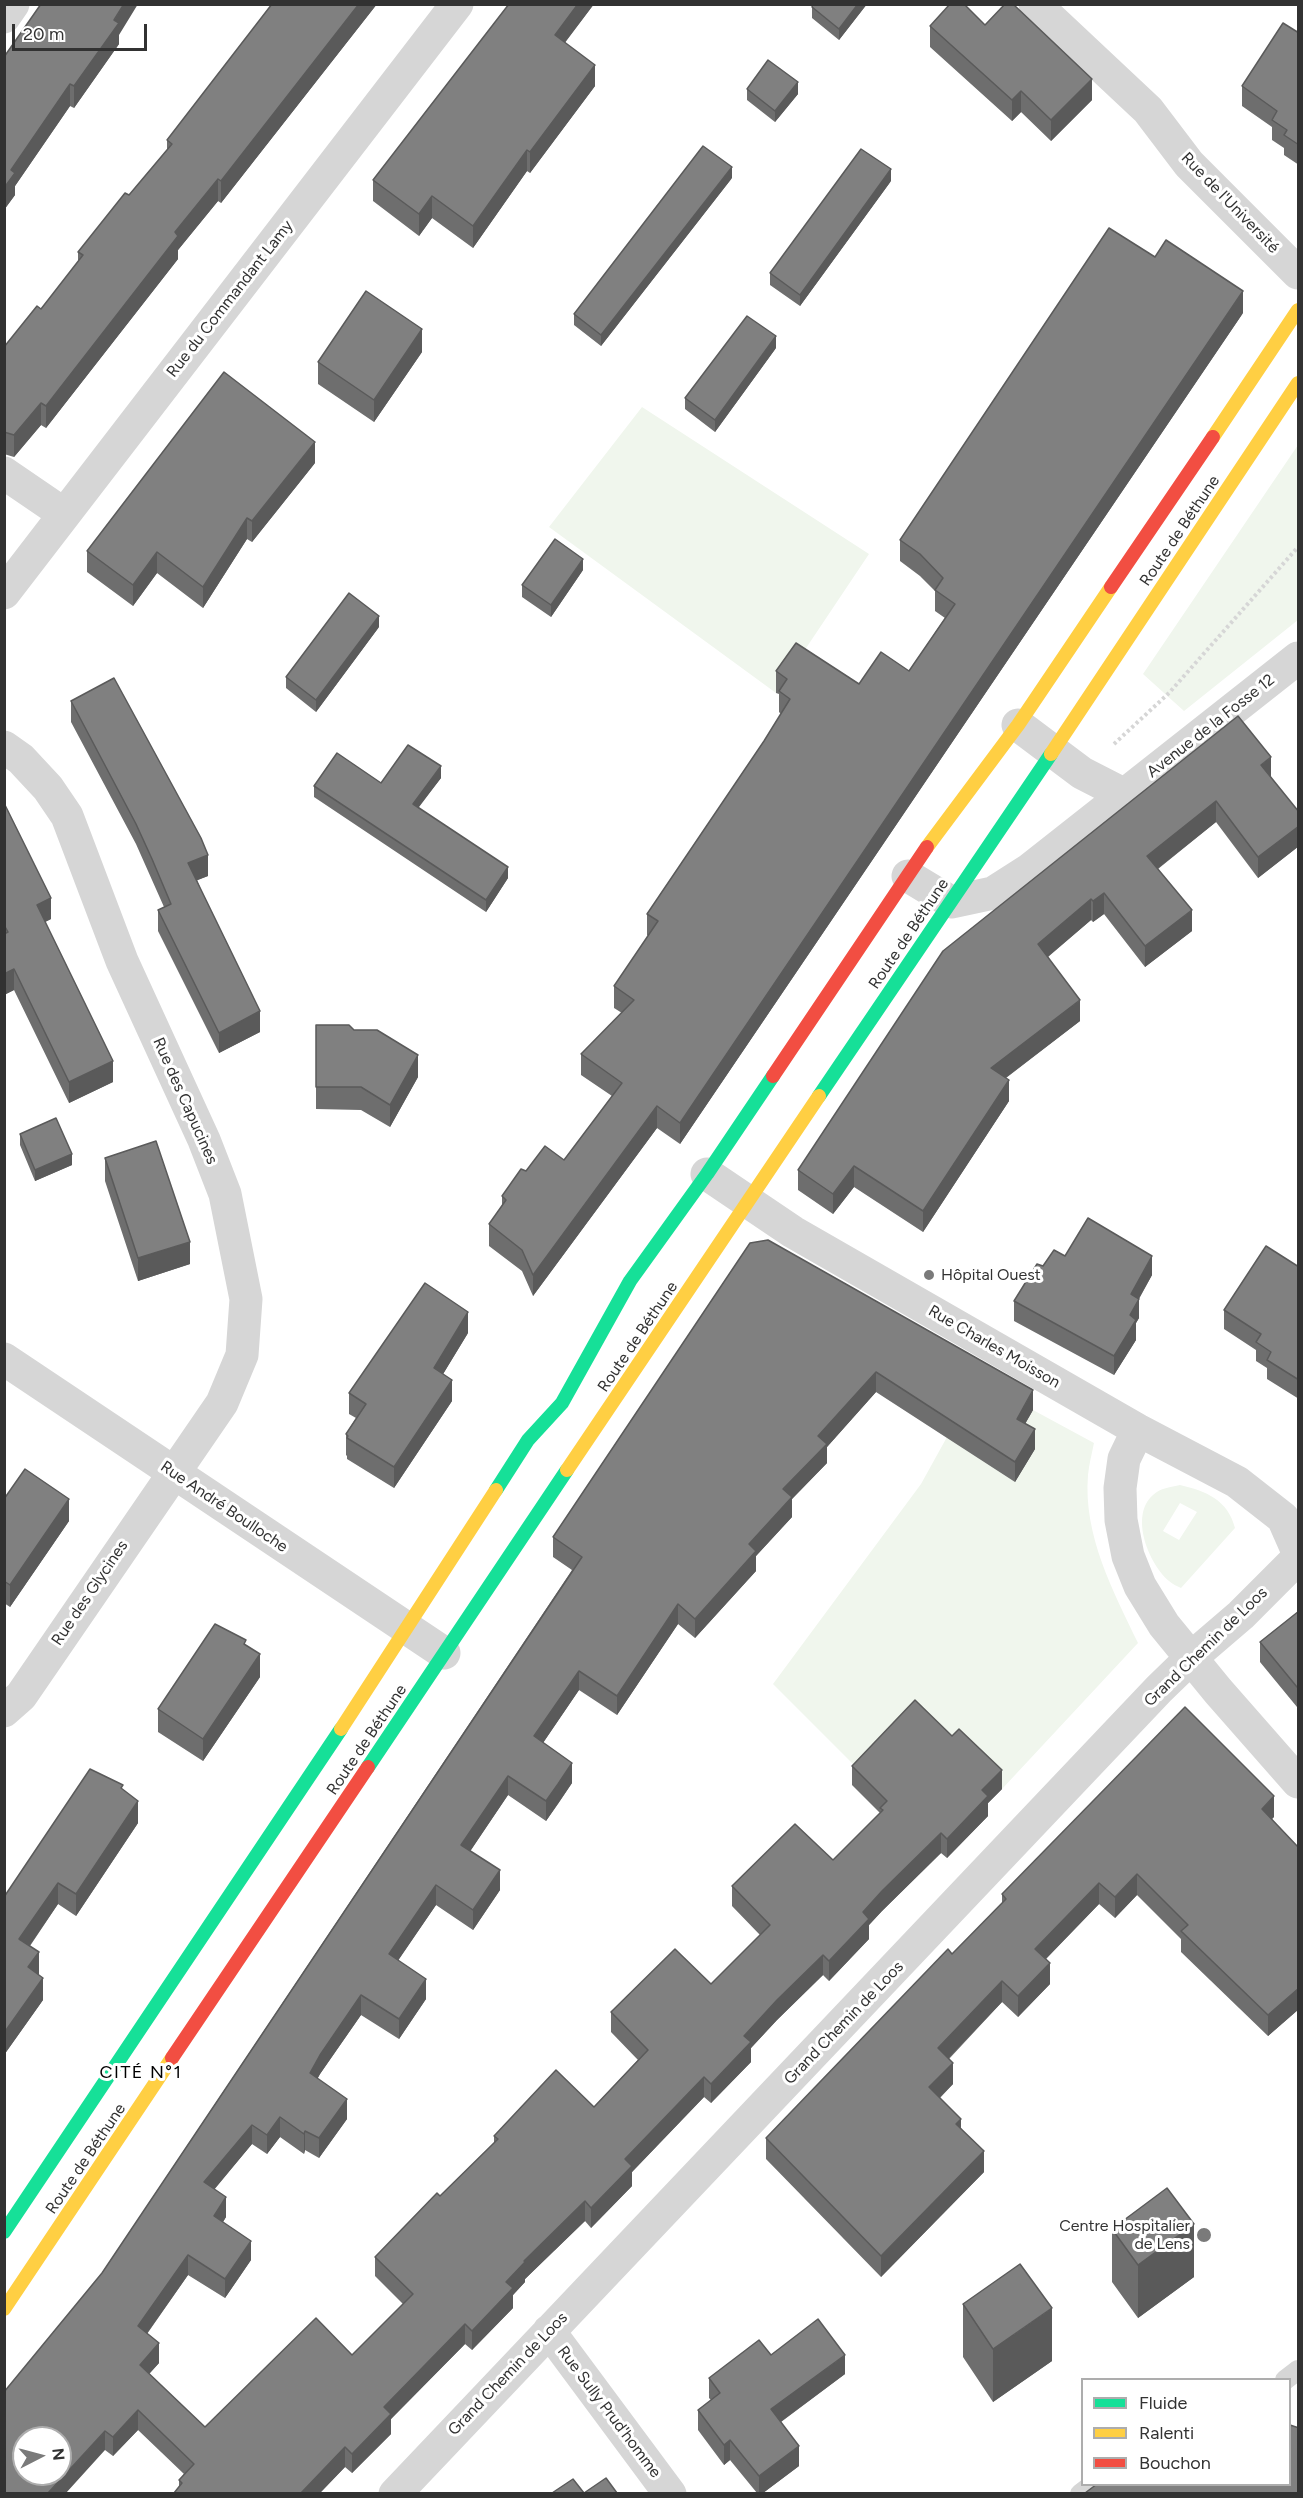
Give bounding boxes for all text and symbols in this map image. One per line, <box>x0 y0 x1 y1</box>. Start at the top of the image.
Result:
scale bar <box>15 12 150 50</box>
text: 20 m <box>23 23 64 45</box>
street label: Rue de l'Université <box>1177 149 1283 257</box>
street label: Rue du Commandant Lamy <box>163 217 297 381</box>
street label: Route de Béthune <box>1136 472 1224 590</box>
street label: Avenue de la Fosse 12 <box>1143 670 1279 782</box>
street label: Route de Béthune <box>865 875 953 993</box>
street label: Rue des Capucines <box>148 1035 222 1167</box>
place label: Hôpital Ouest <box>941 1265 1041 1285</box>
marker: Hôpital Ouest <box>922 1268 936 1282</box>
street label: Route de Béthune <box>594 1278 682 1396</box>
street label: Rue Charles Moisson <box>925 1301 1063 1393</box>
street label: Rue André Boulloche <box>157 1457 291 1557</box>
street label: Rue des Glycines <box>48 1537 132 1649</box>
street label: Grand Chemin de Loos <box>1140 1583 1272 1711</box>
street label: Route de Béthune <box>323 1681 411 1799</box>
street label: Grand Chemin de Loos <box>780 1957 908 2089</box>
district label: CITÉ N°1 <box>100 2062 182 2084</box>
street label: Route de Béthune <box>42 2100 130 2218</box>
place label: Centre Hospitalier de Lens <box>1059 2216 1190 2254</box>
marker: Centre Hospitalier de Lens <box>1195 2226 1213 2244</box>
street label: Grand Chemin de Loos <box>444 2308 572 2440</box>
street label: Rue Sully Prud'homme <box>553 2342 665 2482</box>
legend <box>1081 2378 1291 2486</box>
text: Fluide <box>1139 2392 1187 2414</box>
text: Ralenti <box>1139 2422 1194 2444</box>
north arrow <box>12 2426 72 2486</box>
text: N <box>48 2447 69 2461</box>
text: Bouchon <box>1139 2452 1211 2474</box>

